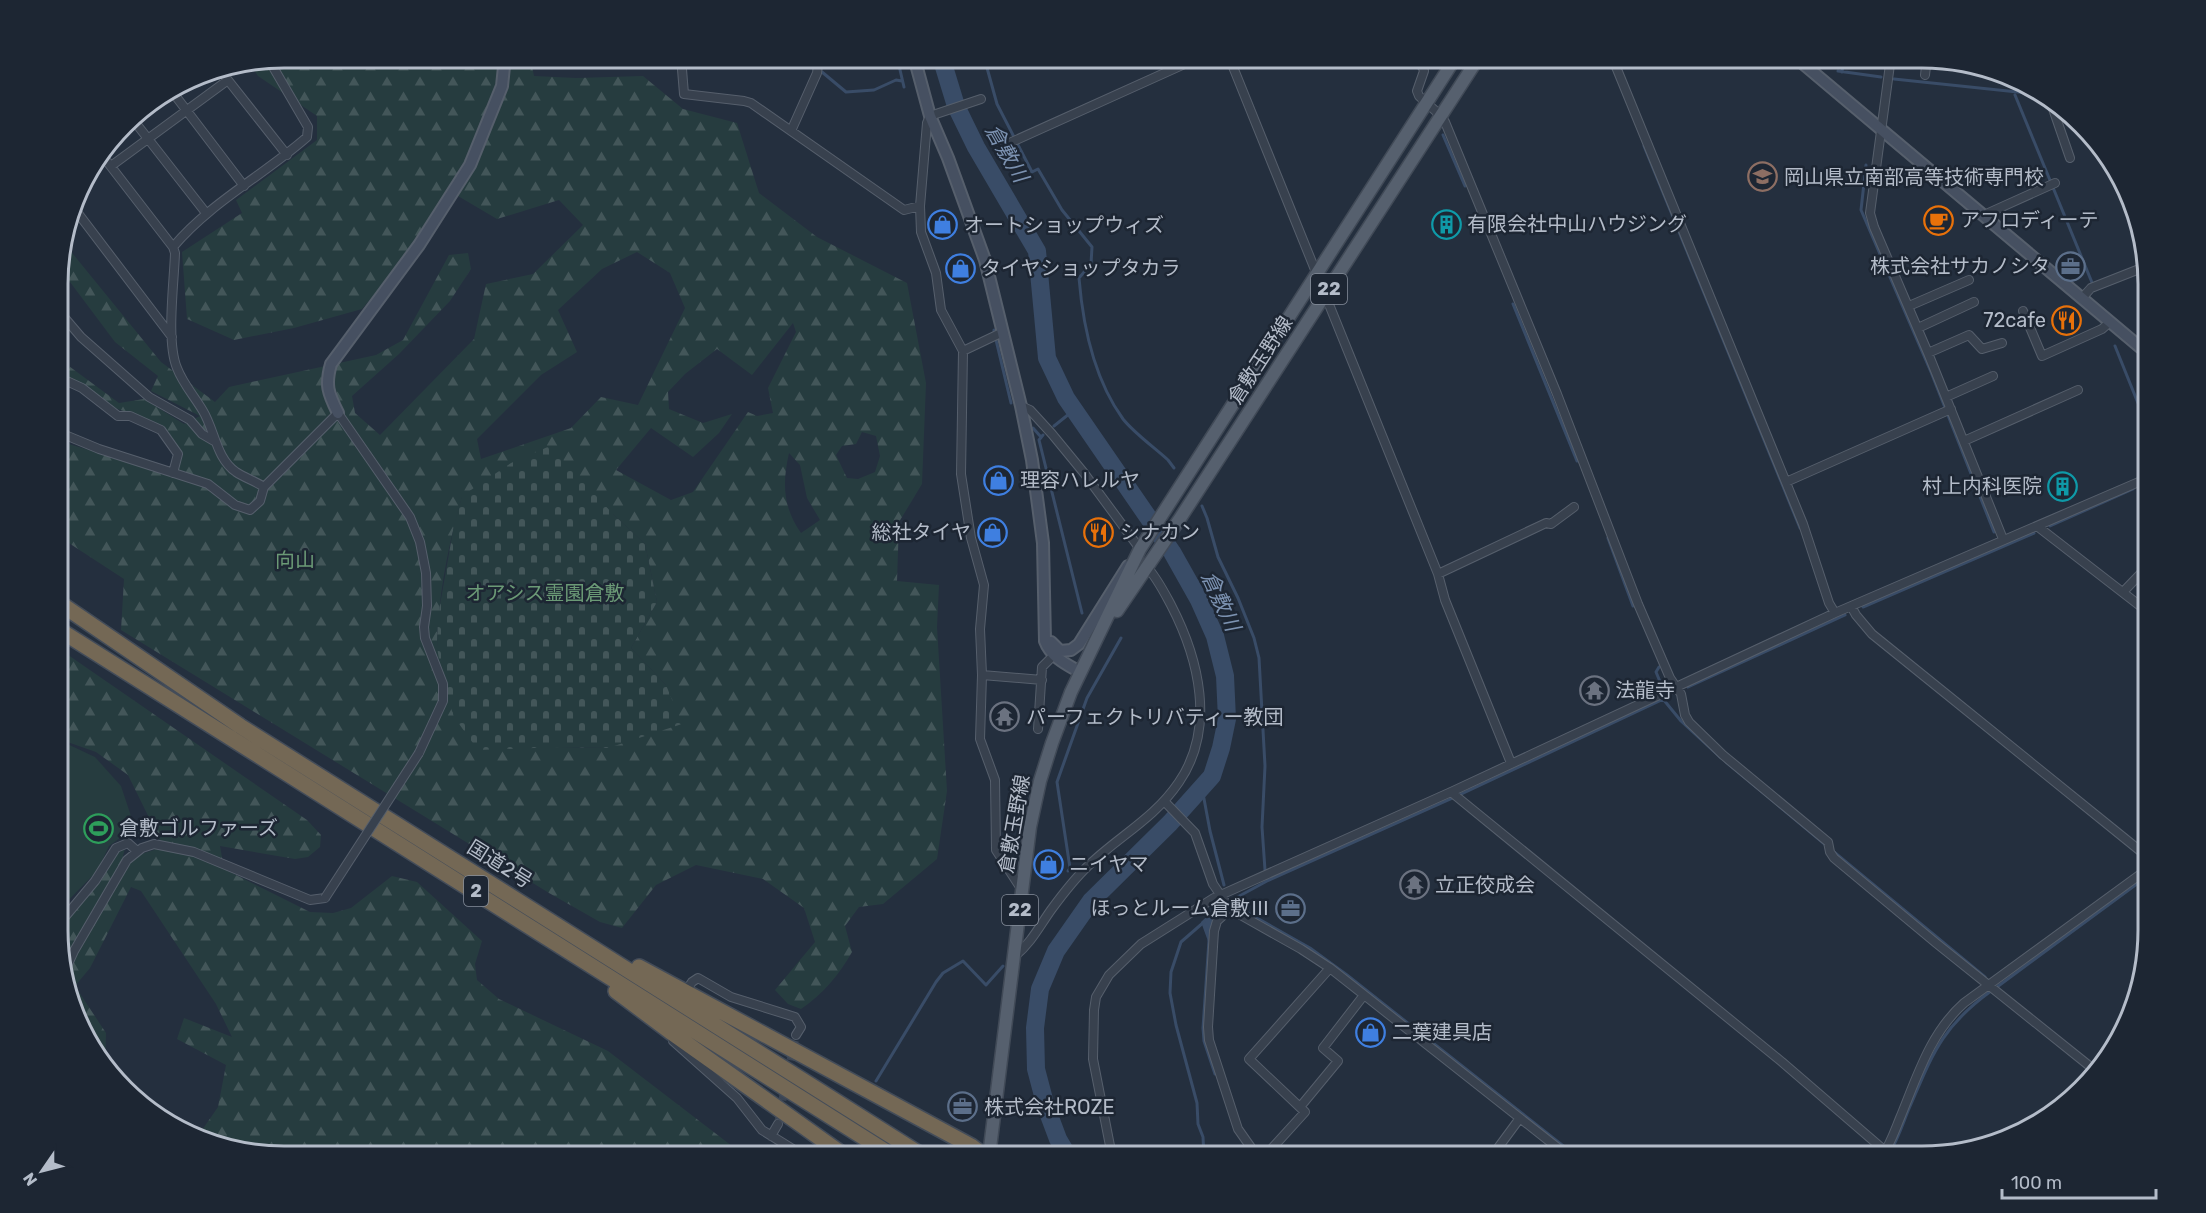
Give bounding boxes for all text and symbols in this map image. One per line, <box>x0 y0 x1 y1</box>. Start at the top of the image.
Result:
water label: 倉敷川 <box>980 119 1035 188</box>
school or university icon: 岡山県立南部高等技術専門校 <box>1747 161 1779 193</box>
place label: 岡山県立南部高等技術専門校 <box>1784 165 2044 189</box>
cafe icon: アフロディーテ <box>1923 204 1955 236</box>
building icon: 有限会社中山ハウジング <box>1430 208 1462 240</box>
place label: アフロディーテ <box>1960 208 2099 232</box>
shop icon: オートショップウィズ <box>927 209 959 241</box>
place label: 有限会社中山ハウジング <box>1467 212 1687 236</box>
place label: オートショップウィズ <box>964 213 1164 237</box>
office icon: 株式会社サカノシタ <box>2055 250 2087 282</box>
shop icon: タイヤショップタカラ <box>944 252 976 284</box>
place label: 株式会社サカノシタ <box>1870 254 2050 278</box>
place label: タイヤショップタカラ <box>981 256 1180 280</box>
road number: 22 <box>1311 274 1347 304</box>
restaurant icon: 72cafe <box>2051 304 2083 336</box>
place label: 72cafe <box>1983 308 2046 332</box>
street label: 倉敷玉野線 <box>1223 312 1297 408</box>
shop icon: 理容ハレルヤ <box>983 464 1015 496</box>
place label: 理容ハレルヤ <box>1020 468 1140 492</box>
building icon: 村上内科医院 <box>2047 470 2079 502</box>
place label: 村上内科医院 <box>1922 474 2042 498</box>
shop icon: 総社タイヤ <box>976 516 1008 548</box>
restaurant icon: シナカン <box>1083 516 1115 548</box>
place label: 総社タイヤ <box>872 520 971 544</box>
place label: シナカン <box>1120 520 1200 544</box>
park label: 向山 <box>275 548 315 572</box>
water label: 倉敷川 <box>1196 567 1246 637</box>
park label: オアシス霊園倉敷 <box>465 581 625 605</box>
temple icon: 法龍寺 <box>1578 674 1610 706</box>
place label: 法龍寺 <box>1615 678 1675 702</box>
temple icon: パーフェクトリバティー教団 <box>989 701 1021 733</box>
place label: パーフェクトリバティー教団 <box>1026 705 1284 729</box>
street label: 倉敷玉野線 <box>993 773 1035 875</box>
sports icon: 倉敷ゴルファーズ <box>82 812 114 844</box>
place label: 倉敷ゴルファーズ <box>119 816 278 840</box>
street label: 国道2号 <box>463 835 537 893</box>
shop icon: ニイヤマ <box>1032 848 1064 880</box>
place label: ニイヤマ <box>1069 852 1148 876</box>
temple icon: 立正佼成会 <box>1398 869 1430 901</box>
place label: 立正佼成会 <box>1435 873 1535 897</box>
road number: 2 <box>464 876 488 906</box>
office icon: ほっとルーム倉敷Ⅲ <box>1275 892 1307 924</box>
road number: 22 <box>1002 895 1038 925</box>
place label: ほっとルーム倉敷Ⅲ <box>1091 896 1270 920</box>
shop icon: 二葉建具店 <box>1355 1016 1387 1048</box>
place label: 二葉建具店 <box>1392 1020 1492 1044</box>
office icon: 株式会社ROZE <box>947 1091 979 1123</box>
place label: 株式会社ROZE <box>984 1095 1115 1119</box>
north arrow <box>12 1141 72 1201</box>
scale bar <box>2002 1162 2156 1200</box>
text: N <box>19 1169 41 1189</box>
text: 100 m <box>2011 1172 2062 1194</box>

